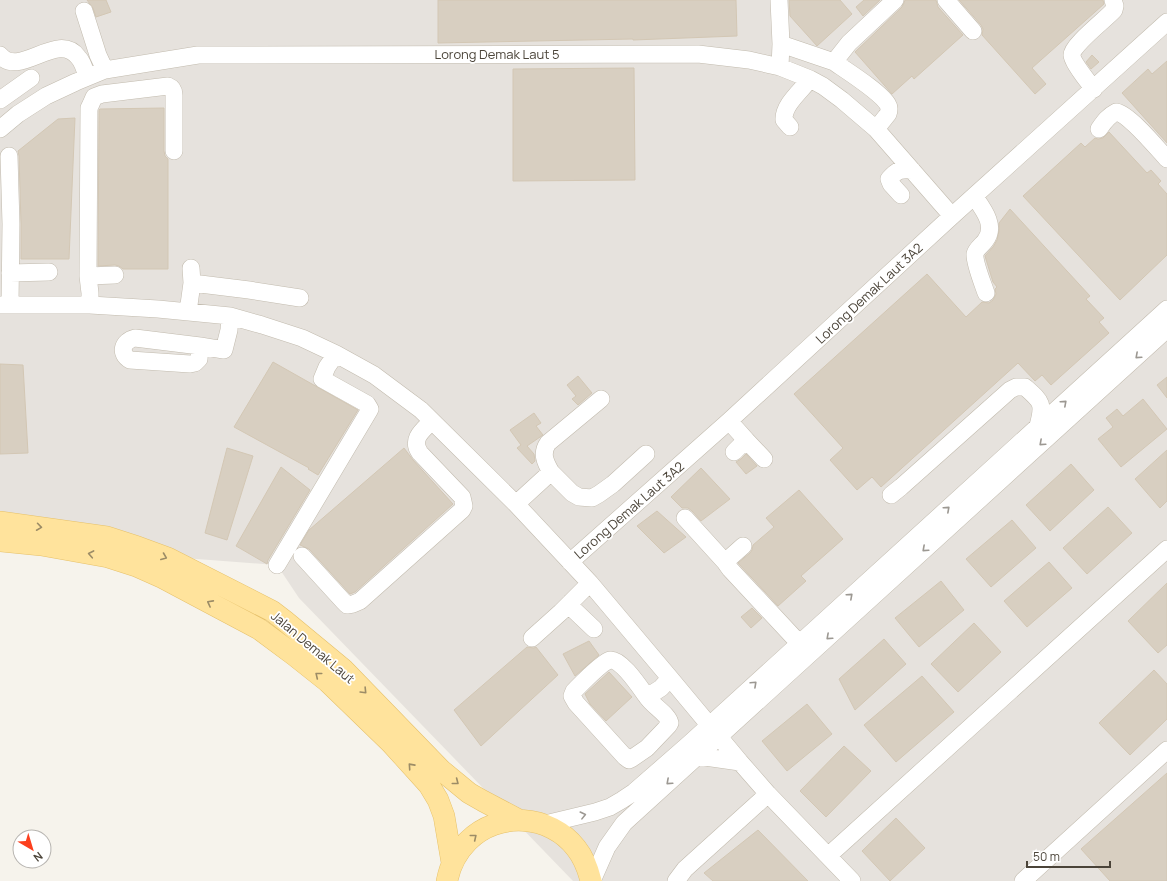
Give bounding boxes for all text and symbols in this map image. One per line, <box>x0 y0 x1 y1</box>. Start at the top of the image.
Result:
street label: Lorong Demak Laut 5 <box>435 45 559 63</box>
street label: Lorong Demak Laut 3A2 <box>812 239 926 347</box>
one-way arrow <box>1135 351 1143 358</box>
one-way arrow <box>1059 400 1067 407</box>
one-way arrow <box>1039 438 1047 446</box>
street label: Lorong Demak Laut 3A2 <box>570 457 688 563</box>
one-way arrow <box>942 506 950 514</box>
one-way arrow <box>36 522 42 531</box>
one-way arrow <box>922 545 930 552</box>
one-way arrow <box>88 550 94 559</box>
one-way arrow <box>161 553 168 561</box>
one-way arrow <box>846 594 853 601</box>
one-way arrow <box>207 600 214 608</box>
street label: Jalan Demak Laut <box>267 607 359 687</box>
one-way arrow <box>826 632 834 639</box>
one-way arrow <box>316 672 323 679</box>
one-way arrow <box>750 682 757 689</box>
one-way arrow <box>359 686 367 694</box>
one-way arrow <box>409 763 416 770</box>
one-way arrow <box>666 777 674 785</box>
one-way arrow <box>451 778 458 785</box>
one-way arrow <box>579 811 586 820</box>
north arrow <box>12 829 52 869</box>
one-way arrow <box>469 834 476 841</box>
scale bar <box>1027 843 1110 869</box>
text: 50 m <box>1033 848 1060 865</box>
text: N <box>31 849 46 866</box>

